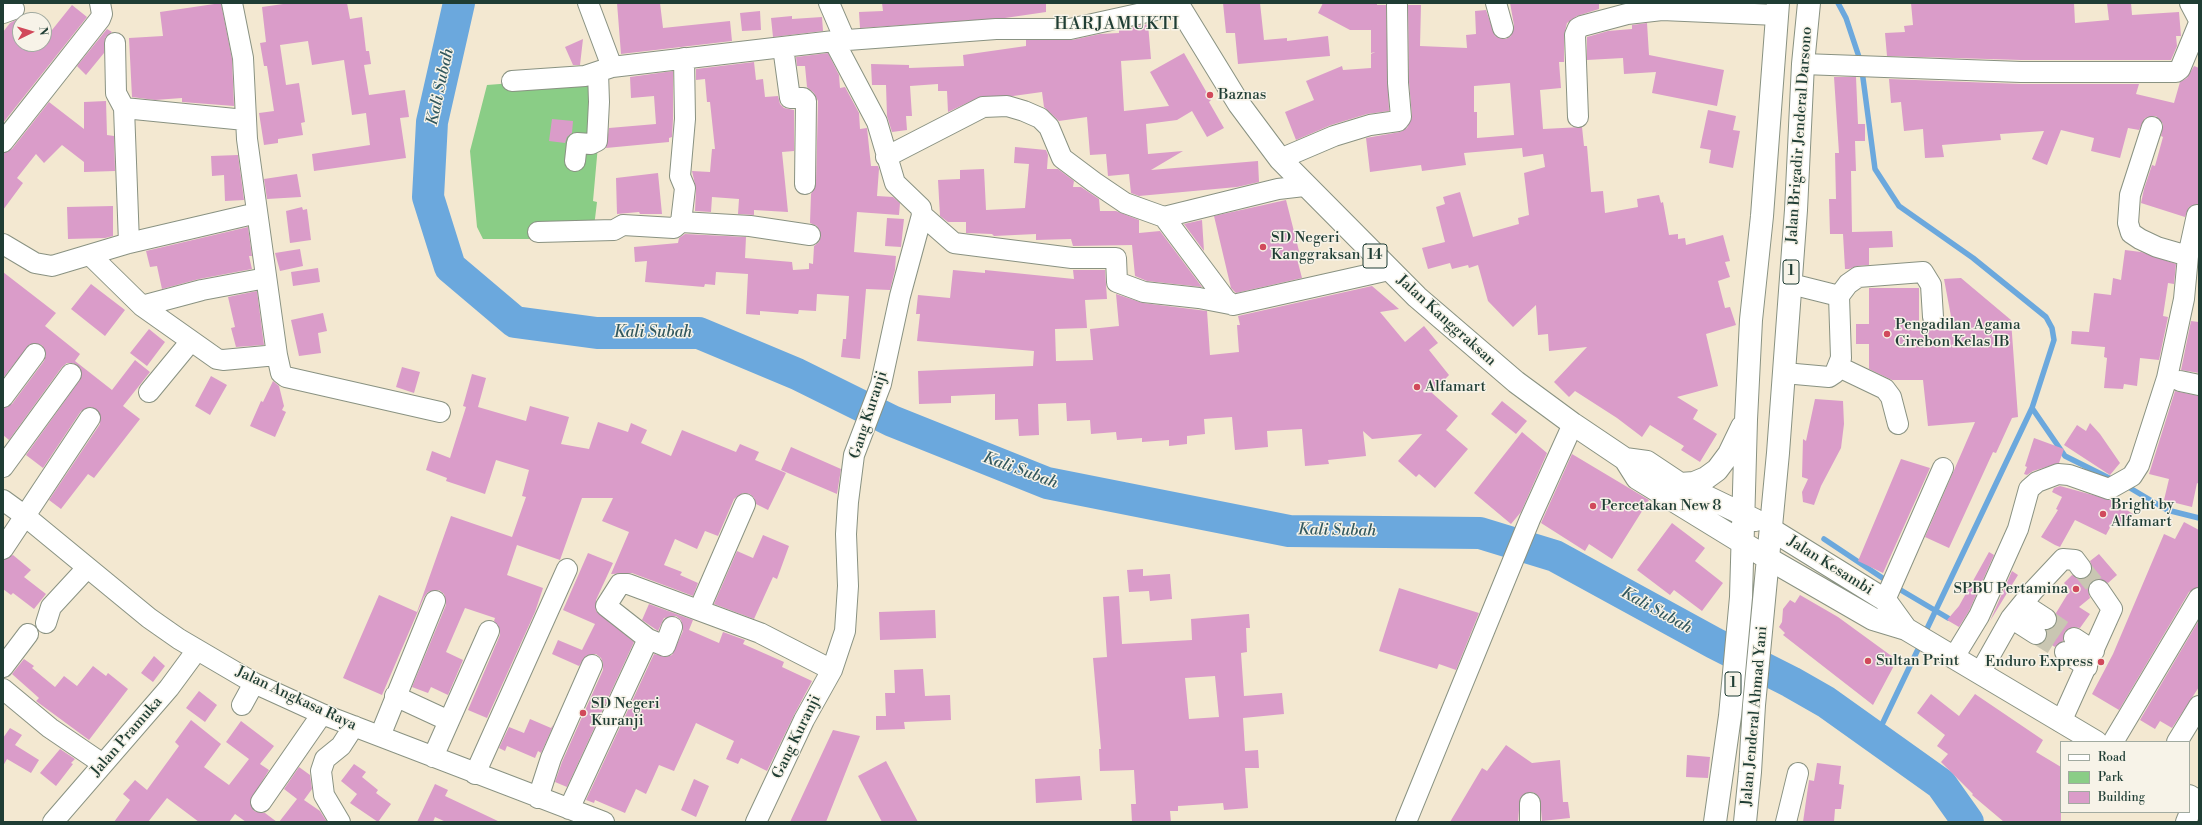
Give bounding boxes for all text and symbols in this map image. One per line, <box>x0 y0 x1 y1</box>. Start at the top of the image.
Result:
north arrow <box>12 12 52 52</box>
district label: HARJAMUKTI <box>1054 15 1180 35</box>
text: N <box>36 26 50 36</box>
street label: Jalan Brigadir Jenderal Darsono <box>1783 26 1817 244</box>
water label: Kali Subah <box>423 47 459 127</box>
place label: Baznas <box>1218 86 1266 104</box>
marker: Baznas <box>1205 90 1215 100</box>
place label: SD Negeri Kanggraksan <box>1271 229 1361 264</box>
marker: SD Negeri Kanggraksan <box>1258 242 1268 252</box>
road number: 14 <box>1363 244 1387 268</box>
road number: 1 <box>1783 260 1799 284</box>
street label: Jalan Kanggraksan <box>1393 272 1499 370</box>
place label: Pengadilan Agama Cirebon Kelas IB <box>1895 316 2021 351</box>
water label: Kali Subah <box>614 323 692 343</box>
marker: Pengadilan Agama Cirebon Kelas IB <box>1882 329 1892 339</box>
street label: Gang Kuranji <box>846 369 892 461</box>
place label: Alfamart <box>1425 378 1486 396</box>
marker: Alfamart <box>1412 382 1422 392</box>
water label: Kali Subah <box>980 449 1060 493</box>
place label: Bright by Alfamart <box>2111 496 2174 531</box>
place label: Percetakan New 8 <box>1601 497 1722 515</box>
marker: Percetakan New 8 <box>1588 501 1598 511</box>
marker: Bright by Alfamart <box>2098 509 2108 519</box>
water label: Kali Subah <box>1298 521 1376 541</box>
street label: Jalan Kesambi <box>1784 533 1876 599</box>
place label: SPBU Pertamina <box>1953 580 2068 598</box>
water label: Kali Subah <box>1617 584 1695 638</box>
marker: SPBU Pertamina <box>2071 584 2081 594</box>
street label: Jalan Jenderal Ahmad Yani <box>1738 625 1772 807</box>
place label: Sultan Print <box>1876 652 1959 670</box>
place label: Enduro Express <box>1985 653 2093 671</box>
marker: Sultan Print <box>1863 656 1873 666</box>
marker: Enduro Express <box>2096 657 2106 667</box>
street label: Jalan Angkasa Raya <box>233 663 359 735</box>
road number: 1 <box>1725 672 1741 696</box>
street label: Gang Kuranji <box>769 692 825 782</box>
street label: Jalan Pramuka <box>87 693 167 781</box>
place label: SD Negeri Kuranji <box>591 695 660 730</box>
marker: SD Negeri Kuranji <box>578 708 588 718</box>
legend <box>2060 741 2190 813</box>
text: Road <box>2098 750 2126 765</box>
text: Park <box>2098 770 2123 785</box>
text: Building <box>2098 790 2145 805</box>

